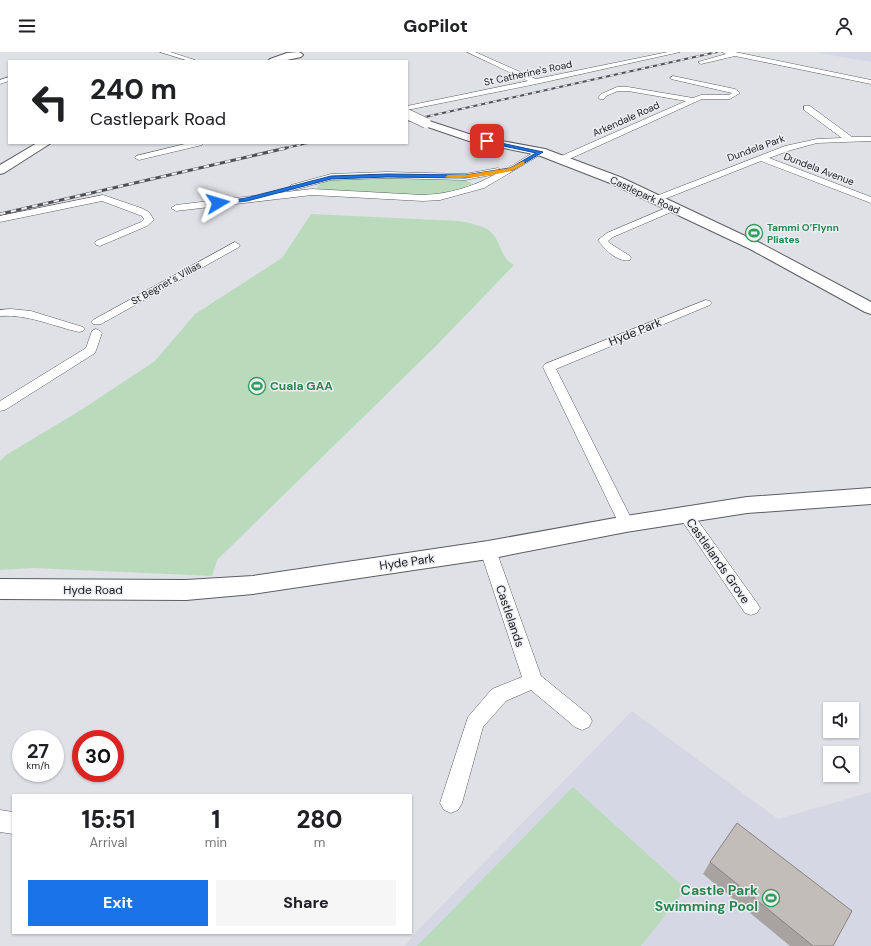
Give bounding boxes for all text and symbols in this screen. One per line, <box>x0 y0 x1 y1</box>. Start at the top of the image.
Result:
text: GoPilot <box>403 14 468 38</box>
icon: menu <box>16 15 38 37</box>
icon: person <box>833 15 855 37</box>
street label: St Catherine's Road <box>483 57 573 89</box>
text: 240 m <box>90 71 177 108</box>
icon: left <box>24 76 76 128</box>
street label: Arkendale Road <box>590 98 662 140</box>
text: Castlepark Road <box>90 107 226 131</box>
pin <box>470 124 504 158</box>
icon: arrive <box>476 130 498 152</box>
street label: Dundela Park <box>725 132 787 164</box>
street label: Dundela Avenue <box>782 150 856 189</box>
street label: Castlepark Road <box>608 173 682 217</box>
position arrow <box>197 182 239 224</box>
place label: Tammi O’Flynn Pliates <box>767 221 839 246</box>
sports icon: Tammi O’Flynn Pliates <box>744 223 764 243</box>
street label: St Begnet's Villas <box>129 258 203 308</box>
street label: Hyde Park <box>606 314 664 350</box>
sports icon: Cuala GAA <box>247 376 267 396</box>
place label: Cuala GAA <box>270 378 333 394</box>
street label: Castlelands Grove <box>683 515 754 607</box>
street label: Hyde Park <box>378 550 436 574</box>
street label: Hyde Road <box>63 582 123 598</box>
street label: Castlelands <box>492 583 528 649</box>
map controls <box>823 702 859 782</box>
button: sound <box>823 702 859 738</box>
speed limit sign: 30 <box>72 730 124 782</box>
text: 27 <box>27 738 49 764</box>
button: search <box>823 746 859 782</box>
text: km/h <box>26 759 50 772</box>
text: 15:51 <box>82 804 135 835</box>
text: 1 <box>212 804 220 835</box>
text: 280 <box>297 804 342 835</box>
text: Arrival <box>89 834 127 851</box>
text: min <box>205 834 227 851</box>
text: m <box>314 834 325 851</box>
button: Exit <box>28 880 208 926</box>
button: Share <box>216 880 396 926</box>
place label: Castle Park Swimming Pool <box>655 881 758 915</box>
sports icon: Castle Park Swimming Pool <box>761 888 781 908</box>

